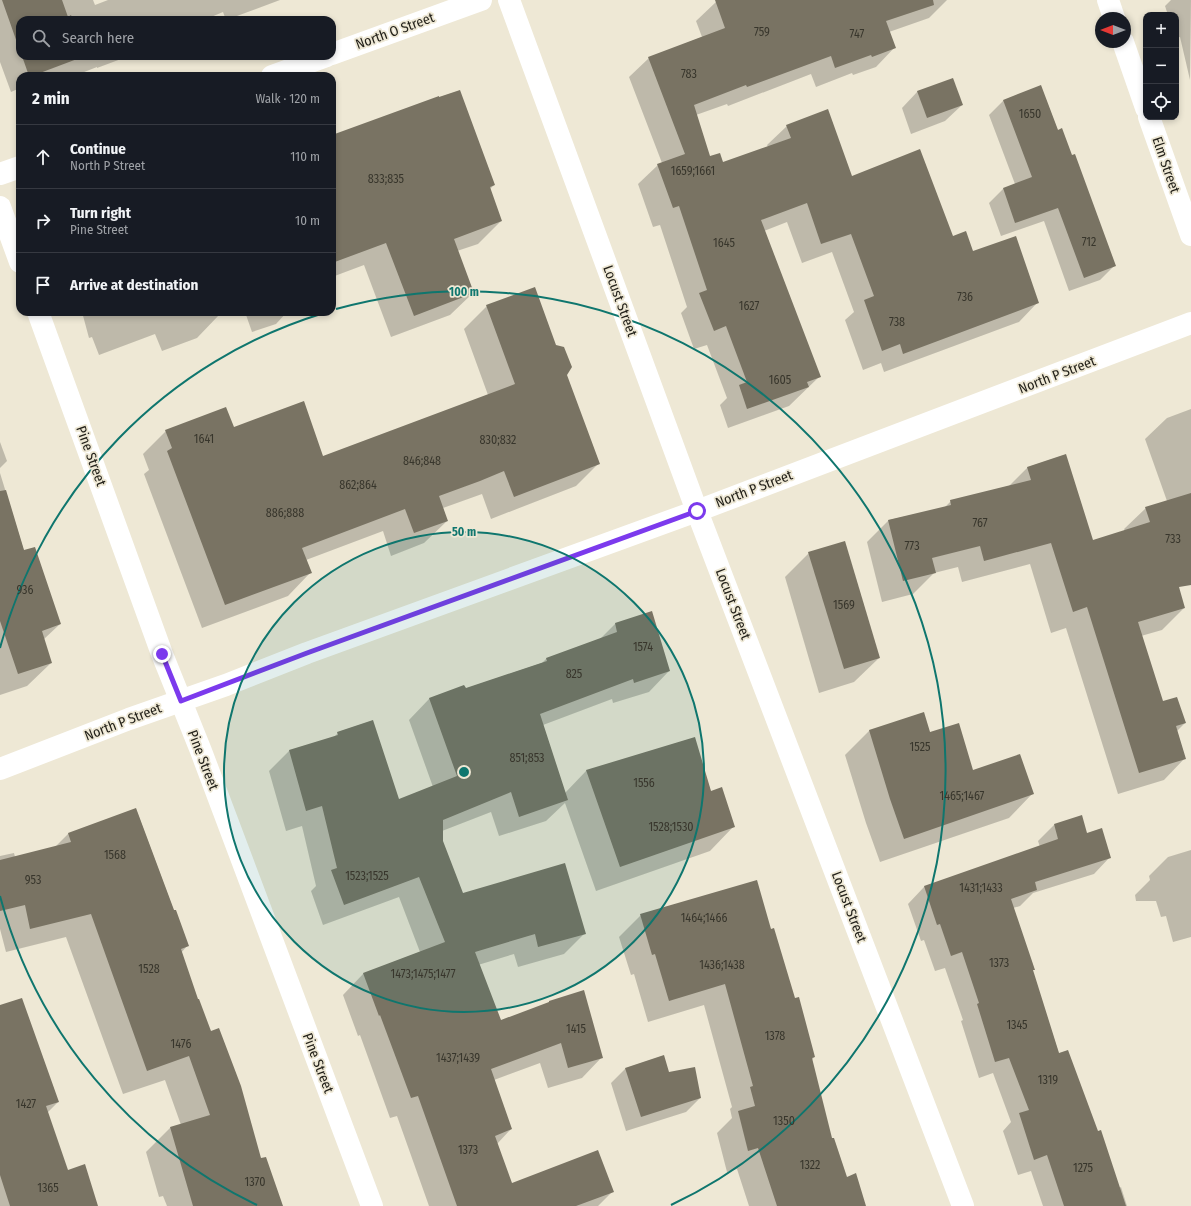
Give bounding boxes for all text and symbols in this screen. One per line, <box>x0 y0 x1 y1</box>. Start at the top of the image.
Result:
street label: North O Street <box>353 9 437 53</box>
north arrow <box>1095 12 1131 48</box>
map controls <box>1143 12 1179 120</box>
button: + <box>1143 12 1179 48</box>
search box <box>16 16 336 60</box>
house number: 759 <box>754 25 770 39</box>
icon: search <box>30 27 52 49</box>
house number: 747 <box>850 27 865 41</box>
text: Search here <box>62 29 134 47</box>
button: − <box>1143 48 1179 84</box>
house number: 783 <box>681 67 697 81</box>
button: locate <box>1143 84 1179 120</box>
text: 2 min <box>32 88 70 109</box>
text: Walk · 120 m <box>255 91 320 106</box>
house number: 1650 <box>1019 107 1041 121</box>
street label: Elm Street <box>1148 135 1184 196</box>
text: Continue <box>70 140 126 158</box>
icon: ahead <box>32 146 54 168</box>
text: 110 m <box>290 149 320 164</box>
text: North P Street <box>70 158 145 173</box>
house number: 1659;1661 <box>671 164 715 178</box>
house number: 833;835 <box>368 172 405 186</box>
text: Turn right <box>70 204 131 222</box>
icon: right <box>32 210 54 232</box>
text: 10 m <box>295 213 320 228</box>
text: Pine Street <box>70 222 128 237</box>
house number: 712 <box>1082 235 1096 249</box>
house number: 1645 <box>713 236 735 250</box>
street label: Locust Street <box>599 263 641 339</box>
icon: arrive <box>32 274 54 296</box>
text: Arrive at destination <box>70 276 198 294</box>
text: 100 m <box>449 285 479 299</box>
house number: 736 <box>957 290 973 304</box>
house number: 1627 <box>739 299 759 313</box>
house number: 738 <box>889 315 905 329</box>
street label: North P Street <box>1016 352 1098 397</box>
house number: 1605 <box>769 373 792 387</box>
street label: Pine Street <box>72 424 110 489</box>
house number: 1641 <box>194 432 214 446</box>
house number: 830;832 <box>480 433 516 447</box>
house number: 846;848 <box>403 454 441 468</box>
street label: North P Street <box>713 466 795 511</box>
house number: 862;864 <box>339 478 377 492</box>
route start <box>688 502 706 520</box>
house number: 886;888 <box>266 506 304 520</box>
house number: 767 <box>972 516 988 530</box>
text: 50 m <box>452 525 476 539</box>
house number: 733 <box>1165 532 1181 546</box>
house number: 773 <box>904 539 920 553</box>
street label: Locust Street <box>712 566 754 642</box>
house number: 936 <box>17 583 34 597</box>
house number: 1569 <box>833 598 855 612</box>
house number: 1574 <box>633 640 653 654</box>
route end <box>153 645 171 663</box>
house number: 825 <box>566 667 583 681</box>
street label: North P Street <box>82 699 164 744</box>
street label: Pine Street <box>184 728 222 793</box>
house number: 1525 <box>910 740 931 754</box>
house number: 851;853 <box>510 751 544 765</box>
centre of rings <box>457 765 471 779</box>
house number: 1556 <box>633 776 655 790</box>
house number: 1465;1467 <box>939 789 985 803</box>
house number: 1528;1530 <box>648 820 694 834</box>
house number: 1568 <box>104 848 126 862</box>
house number: 1523;1525 <box>345 869 389 883</box>
street label: Locust Street <box>828 869 870 945</box>
house number: 953 <box>25 873 41 887</box>
house number: 1431;1433 <box>959 881 1003 895</box>
house number: 1464;1466 <box>681 911 727 925</box>
house number: 1373 <box>989 956 1009 970</box>
house number: 1436;1438 <box>699 958 745 972</box>
house number: 1528 <box>138 962 160 976</box>
house number: 1473;1475;1477 <box>390 967 456 981</box>
house number: 1345 <box>1006 1018 1028 1032</box>
house number: 1415 <box>566 1022 587 1036</box>
house number: 1378 <box>765 1029 785 1043</box>
street label: Pine Street <box>299 1031 337 1096</box>
house number: 1476 <box>171 1037 191 1051</box>
house number: 1437;1439 <box>436 1051 480 1065</box>
house number: 1319 <box>1038 1073 1058 1087</box>
house number: 1427 <box>16 1097 36 1111</box>
house number: 1350 <box>773 1114 795 1128</box>
house number: 1373 <box>458 1143 478 1157</box>
house number: 1322 <box>800 1158 820 1172</box>
house number: 1275 <box>1073 1161 1094 1175</box>
house number: 1370 <box>244 1175 266 1189</box>
house number: 1365 <box>37 1181 59 1195</box>

